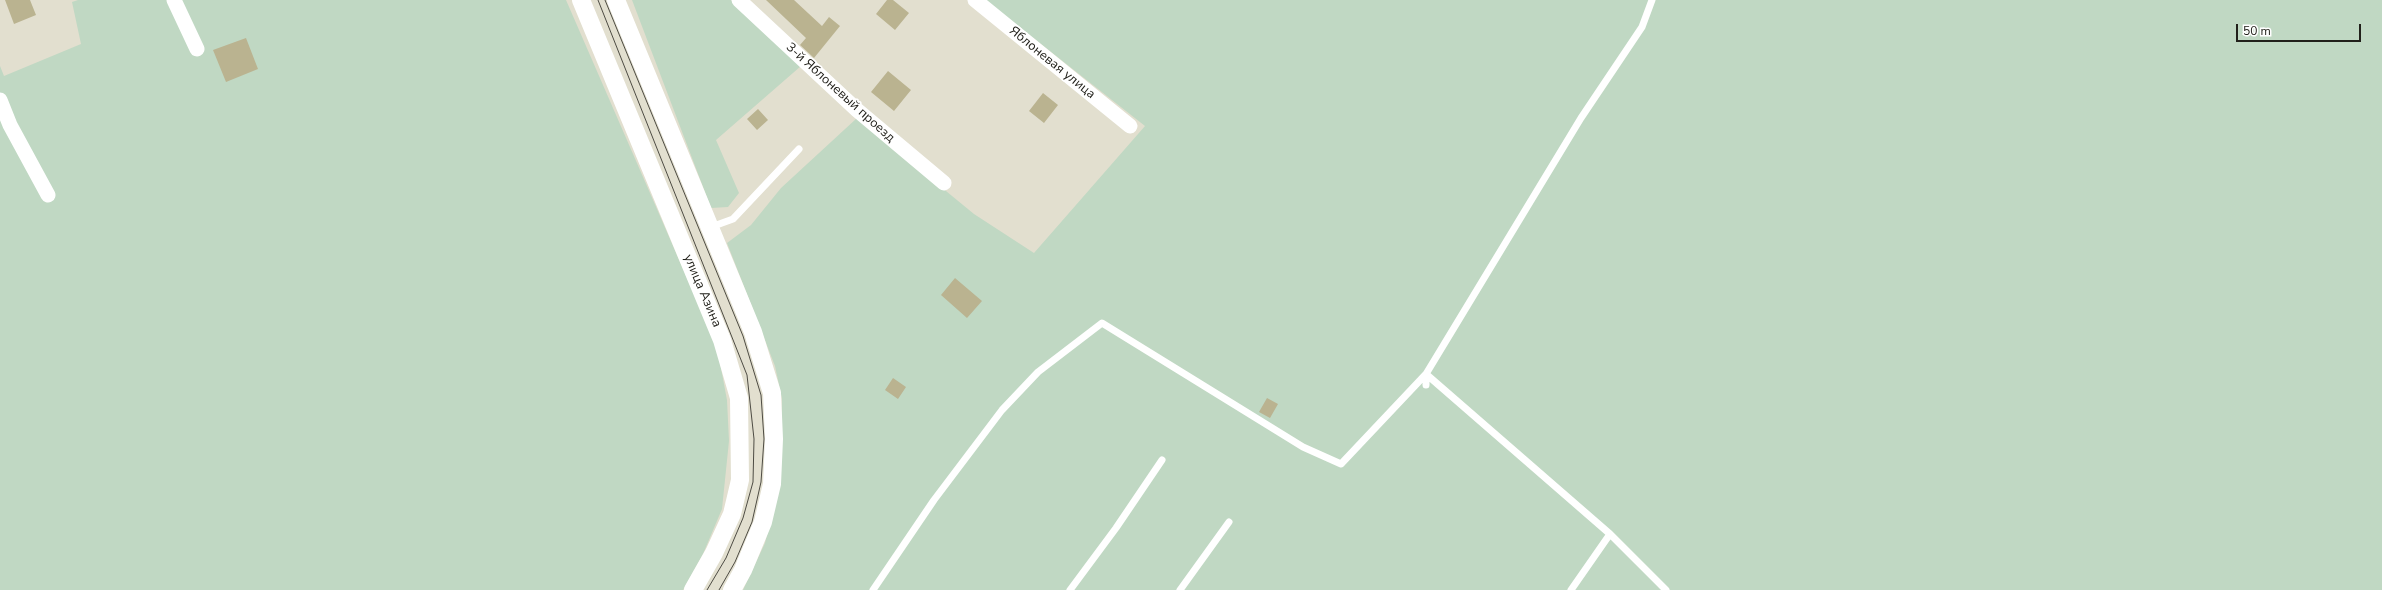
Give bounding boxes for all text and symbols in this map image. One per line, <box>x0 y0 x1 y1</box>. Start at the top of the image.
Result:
scale bar <box>2238 16 2363 42</box>
text: 50 m <box>2243 23 2271 39</box>
street label: Яблоневая улица <box>1006 24 1098 102</box>
street label: 3-й Яблоневый проезд <box>782 40 898 146</box>
street label: улица Азина <box>680 252 724 330</box>

